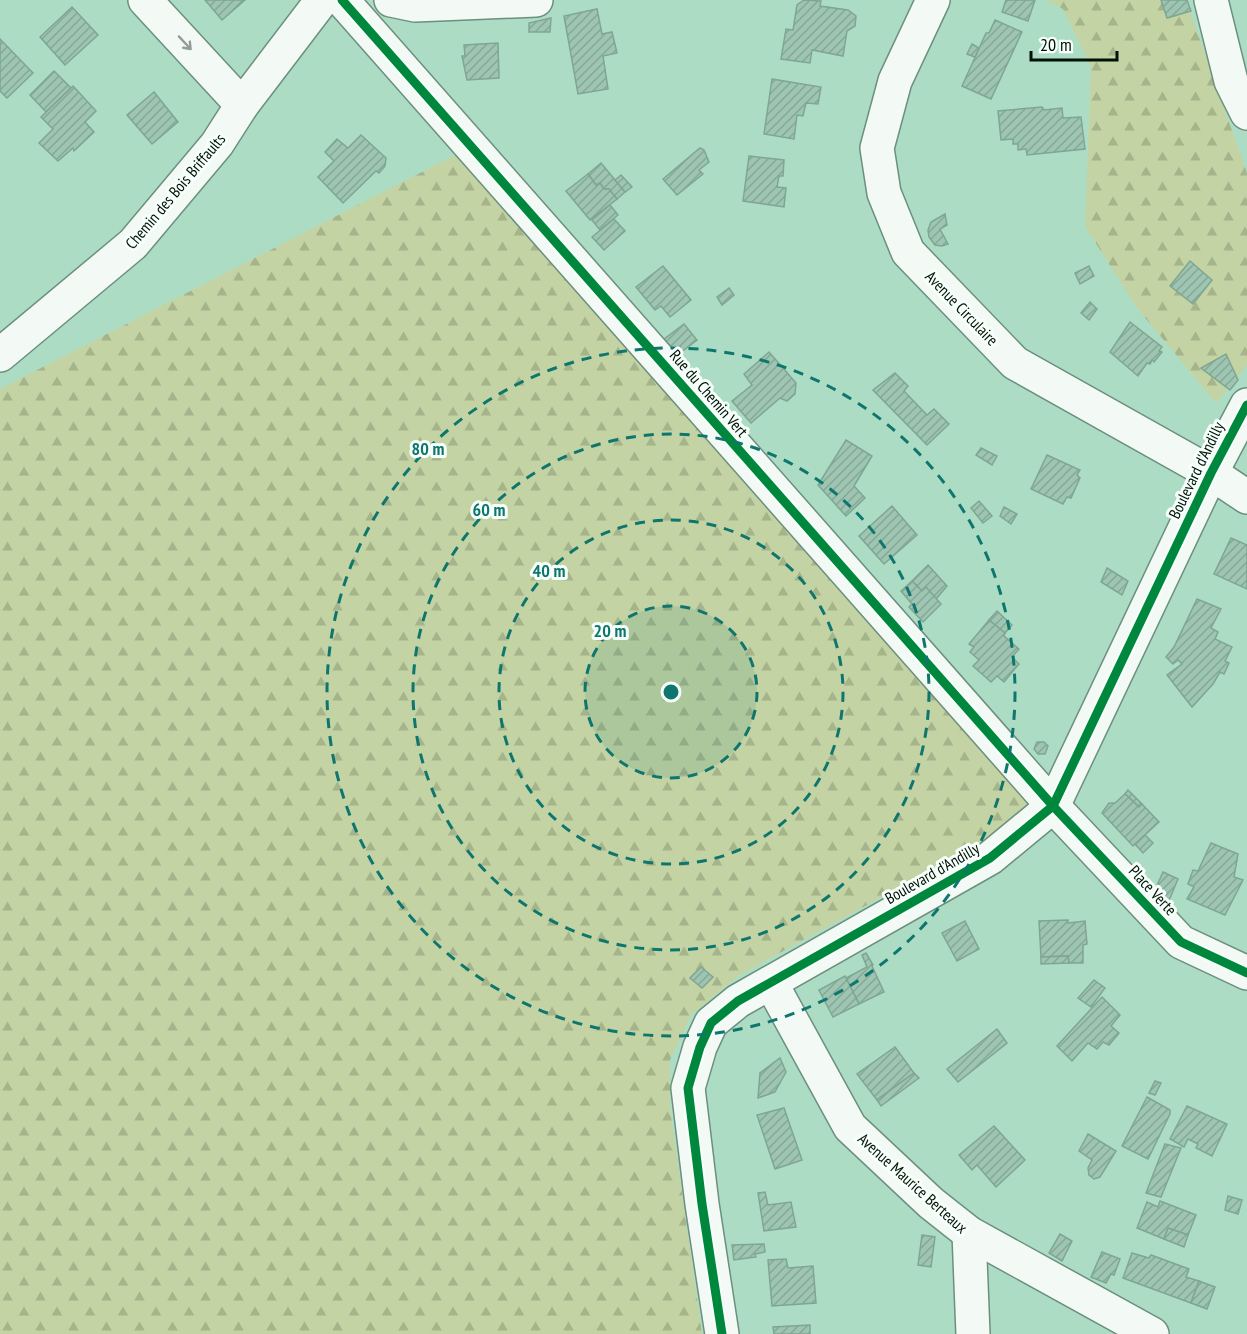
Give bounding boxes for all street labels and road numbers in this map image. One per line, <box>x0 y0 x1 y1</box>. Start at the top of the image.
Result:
street label: Chemin des Bois Briffaults <box>121 129 229 253</box>
street label: Avenue Circulaire <box>921 266 1003 350</box>
street label: Rue du Chemin Vert <box>666 345 753 441</box>
street label: Boulevard d'Andilly <box>1164 418 1228 522</box>
street label: Boulevard d'Andilly <box>881 838 983 908</box>
street label: Place Verte <box>1125 861 1181 919</box>
street label: Avenue Maurice Berteaux <box>854 1129 972 1238</box>

